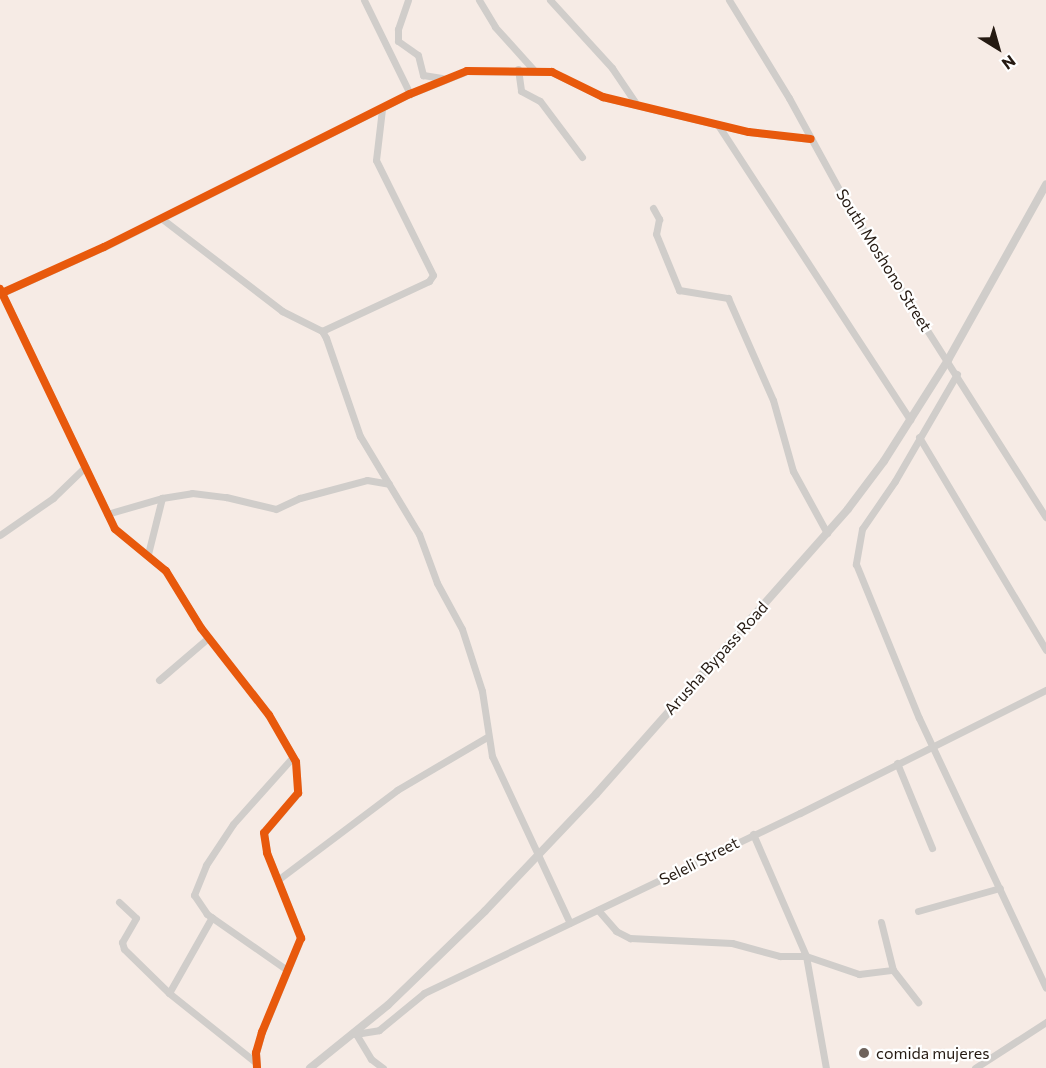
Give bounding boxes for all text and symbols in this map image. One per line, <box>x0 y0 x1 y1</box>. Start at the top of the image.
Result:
north arrow <box>968 18 1028 78</box>
text: N <box>999 52 1020 74</box>
street label: South Moshono Street <box>832 185 936 335</box>
street label: Arusha Bypass Road <box>660 597 772 719</box>
street label: Seleli Street <box>656 833 742 889</box>
place label: comida mujeres <box>876 1043 989 1063</box>
marker: comida mujeres <box>857 1046 871 1060</box>

